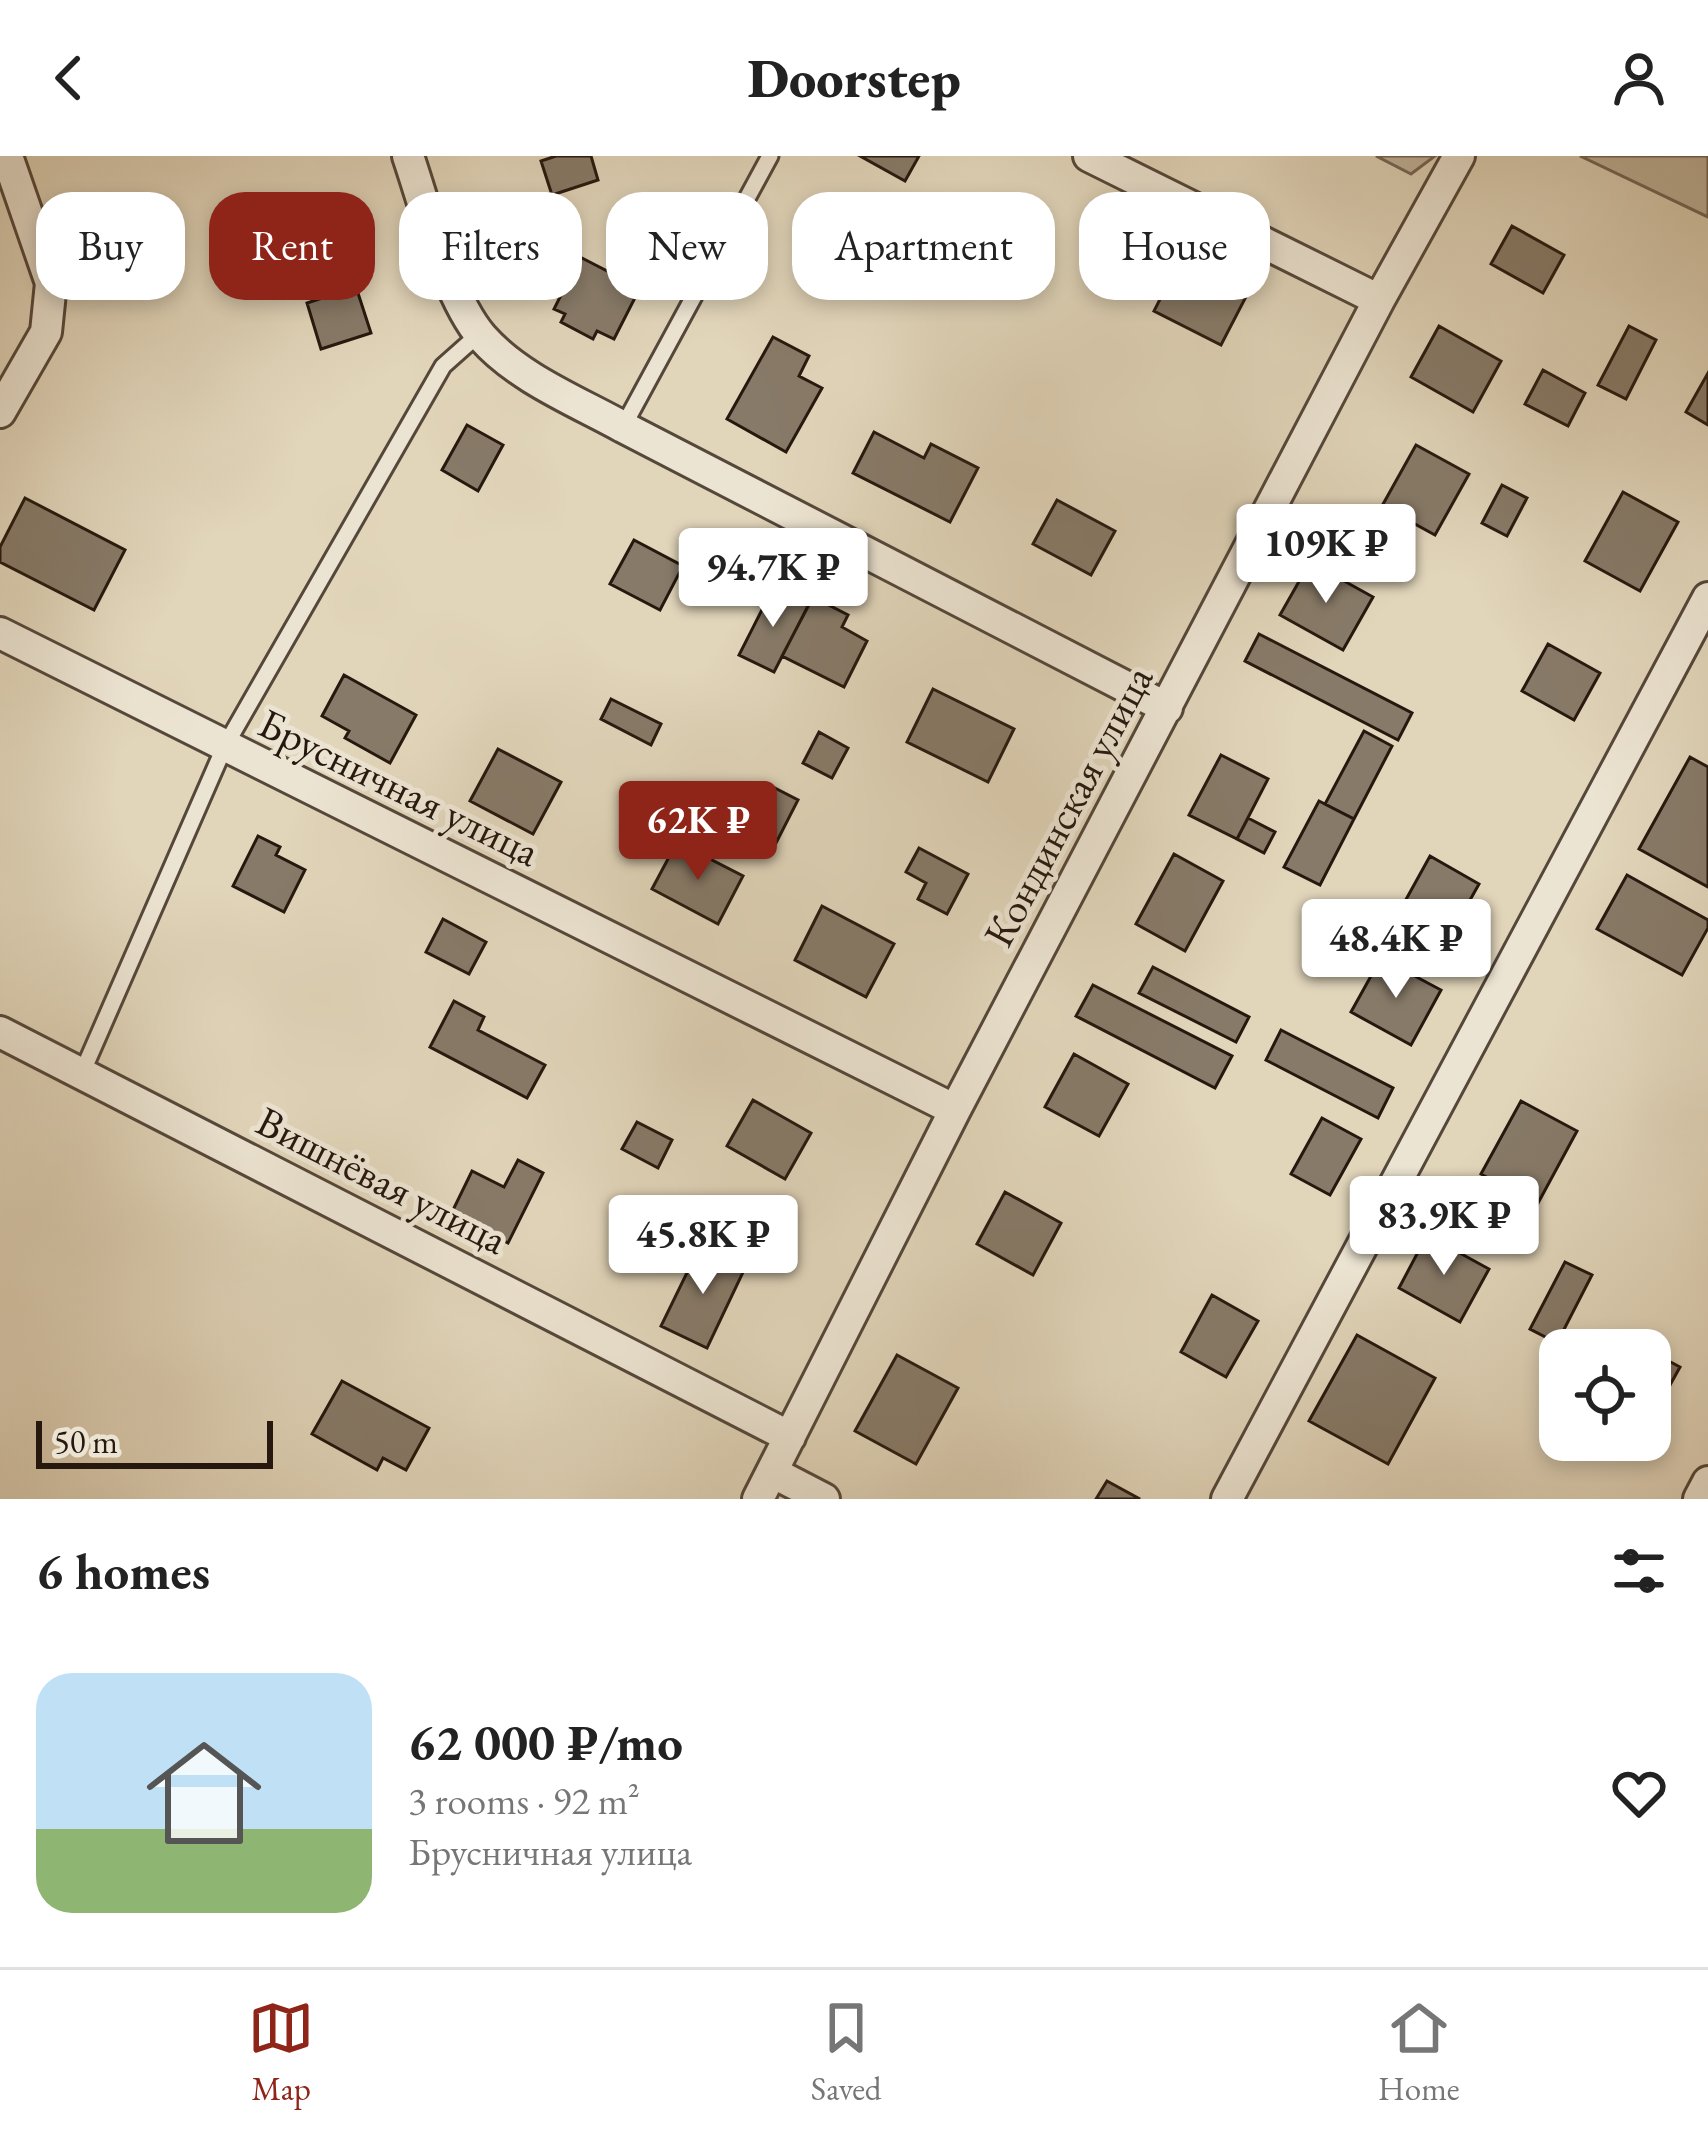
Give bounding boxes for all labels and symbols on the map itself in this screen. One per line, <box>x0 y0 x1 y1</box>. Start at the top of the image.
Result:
pin: 109K ₽ <box>1228 504 1424 606</box>
pin: 94.7K ₽ <box>662 528 884 630</box>
street label: Кондинская улица <box>971 656 1165 956</box>
street label: Брусничная улица <box>249 695 549 879</box>
pin: 62K ₽ <box>614 781 782 883</box>
pin: 48.4K ₽ <box>1285 899 1507 1001</box>
street label: Вишнёвая улица <box>247 1093 517 1267</box>
pin: 83.9K ₽ <box>1333 1176 1555 1278</box>
pin: 45.8K ₽ <box>592 1195 814 1297</box>
scale bar <box>36 1415 273 1468</box>

